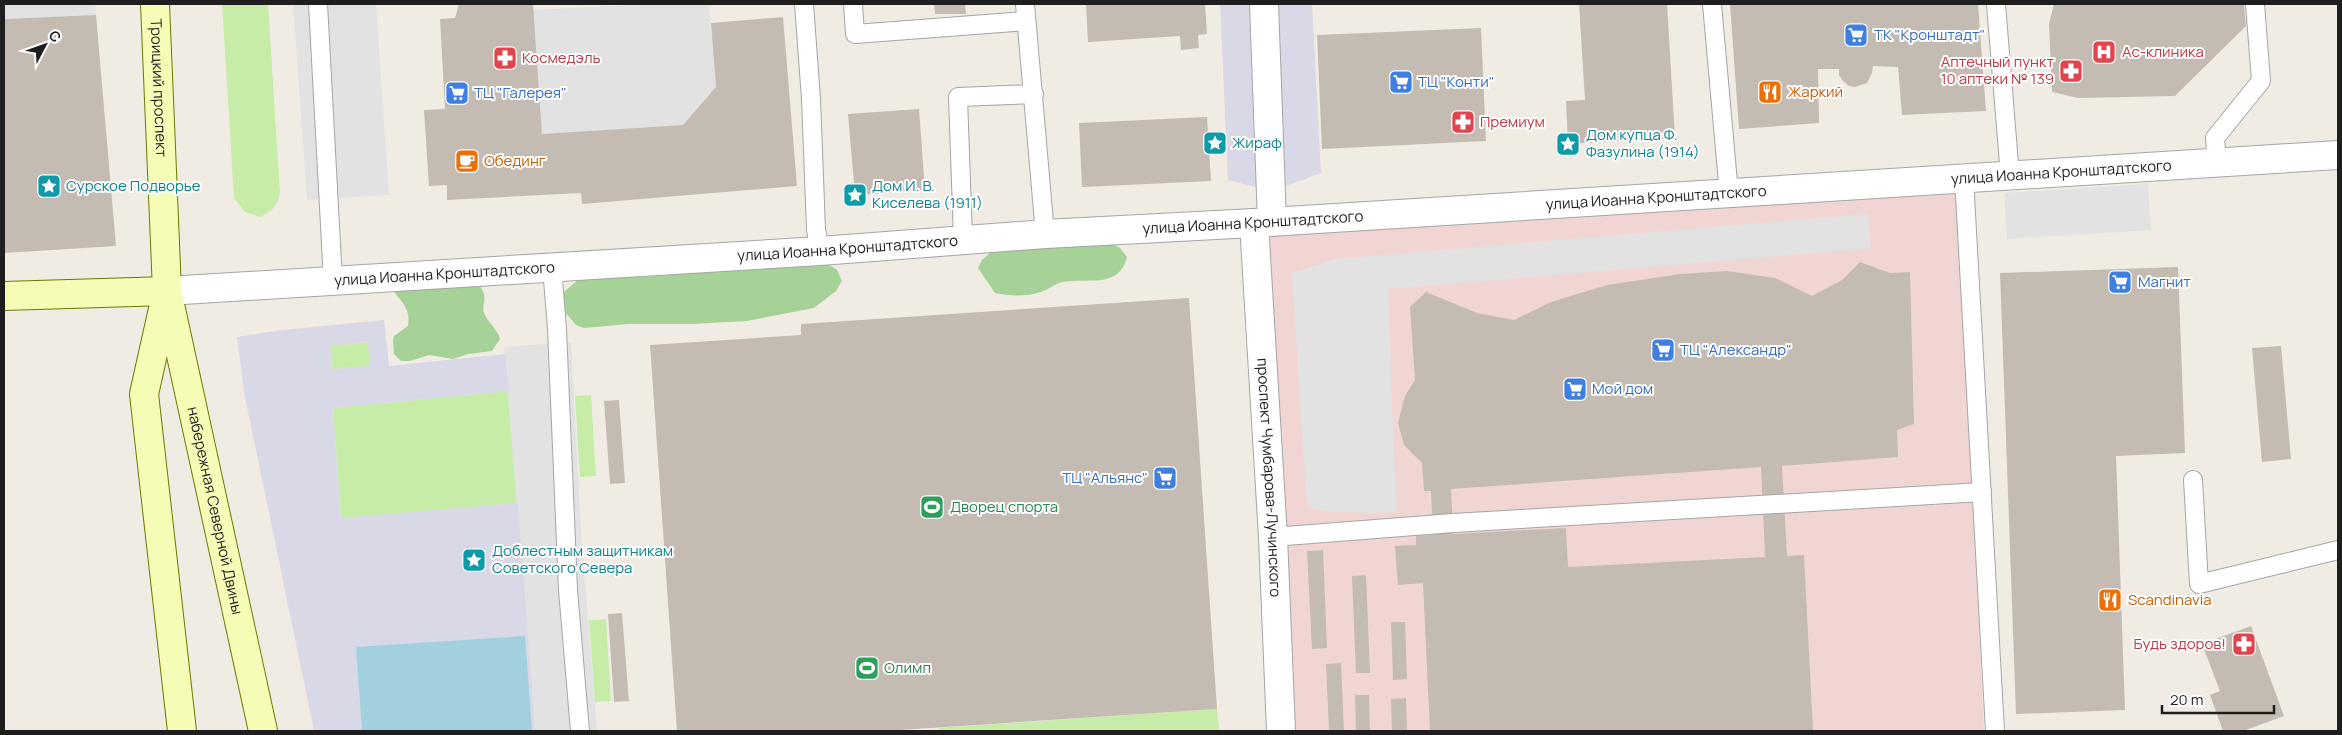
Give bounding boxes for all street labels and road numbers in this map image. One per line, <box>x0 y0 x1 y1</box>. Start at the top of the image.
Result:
street label: Троицкий проспект <box>146 18 172 158</box>
street label: улица Иоанна Кронштадтского <box>1950 154 2172 189</box>
street label: улица Иоанна Кронштадтского <box>1545 180 1767 215</box>
street label: улица Иоанна Кронштадтского <box>1142 205 1364 239</box>
street label: улица Иоанна Кронштадтского <box>737 230 959 266</box>
street label: улица Иоанна Кронштадтского <box>333 256 556 291</box>
street label: проспект Чумбарова-Лучинского <box>1252 357 1286 598</box>
street label: набережная Северной Двины <box>183 405 248 616</box>

